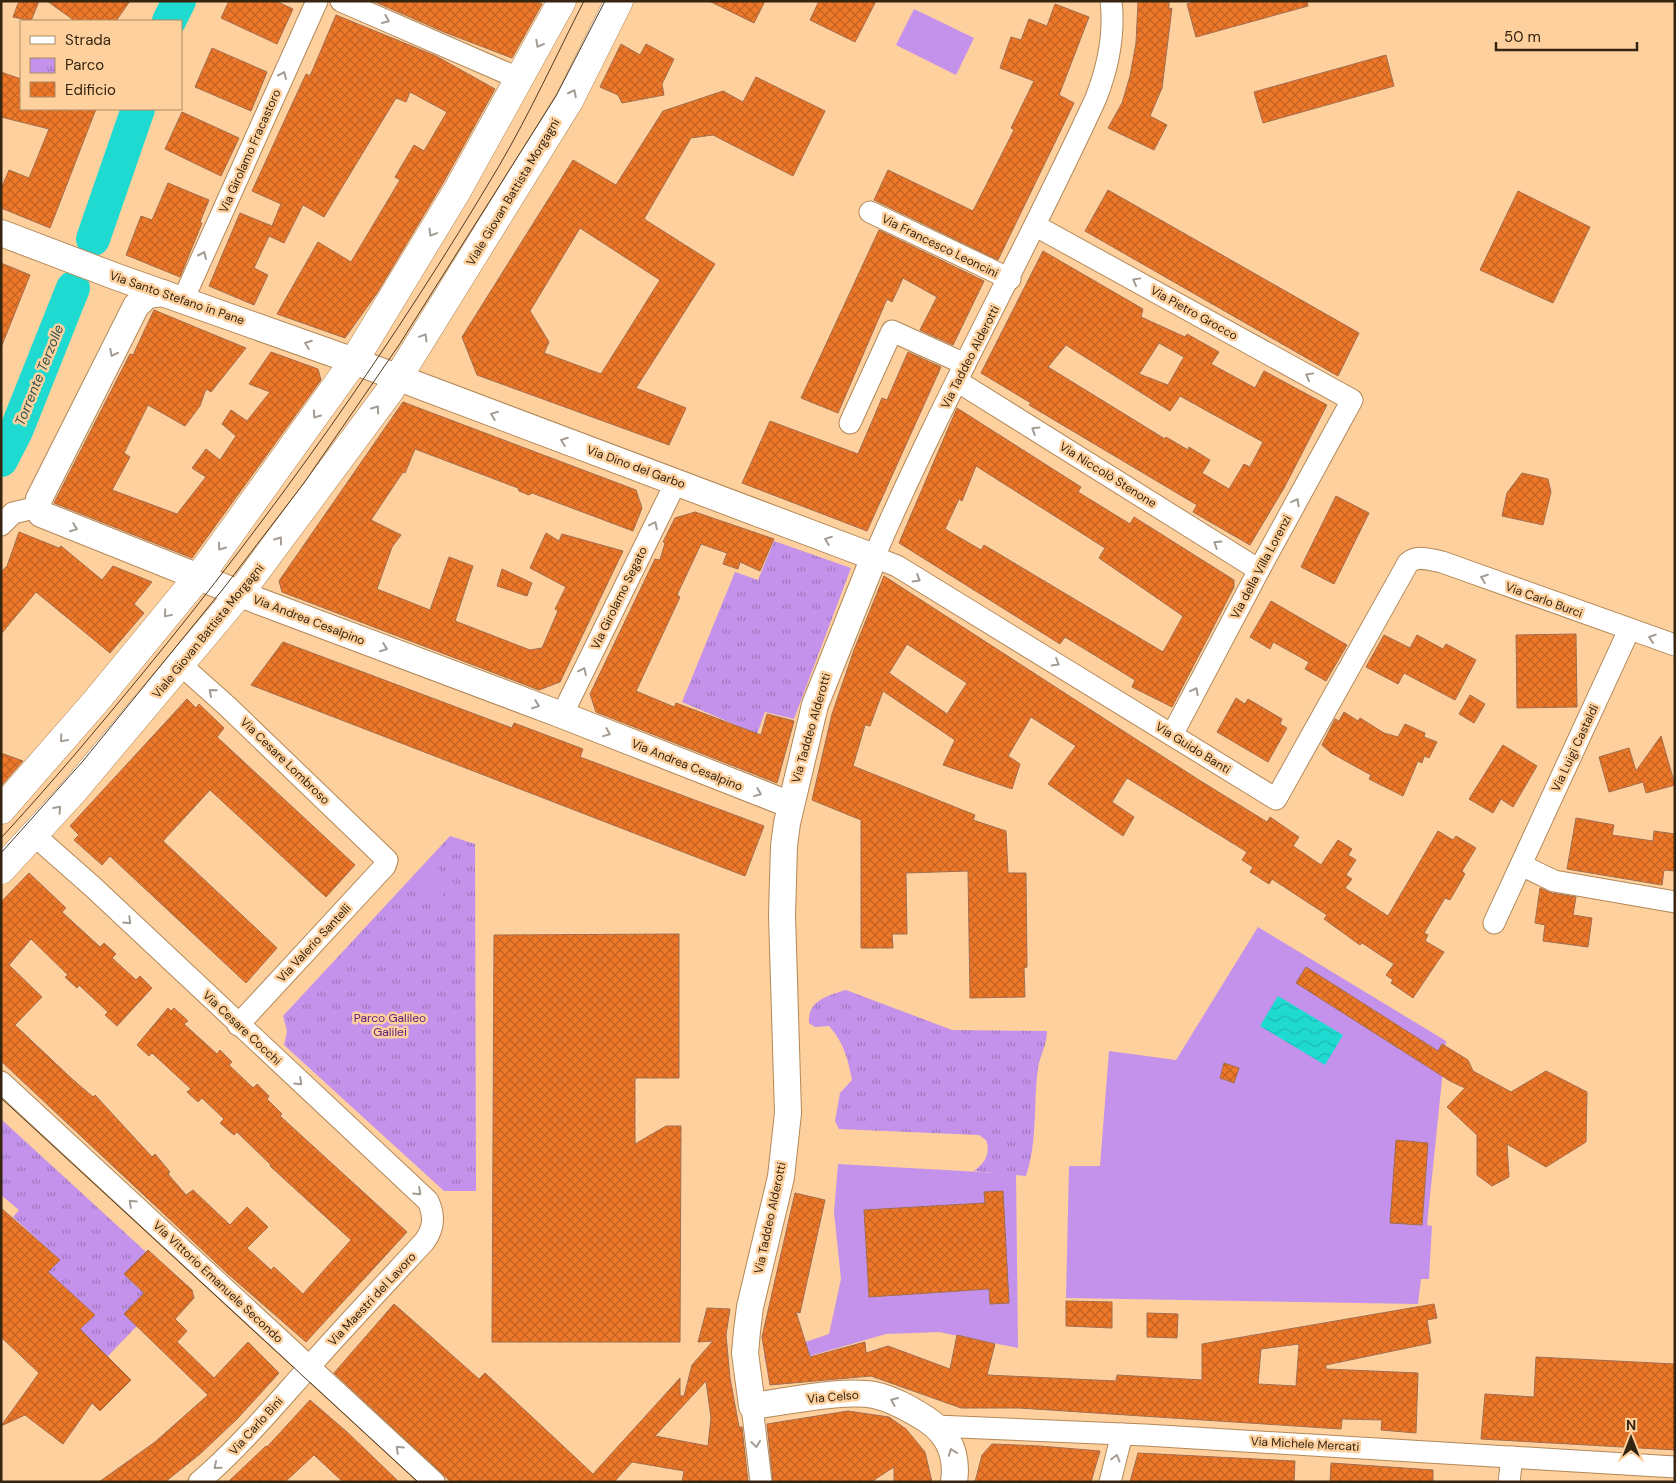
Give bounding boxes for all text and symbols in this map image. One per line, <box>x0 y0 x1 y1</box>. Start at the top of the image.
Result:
one-way arrow <box>381 14 390 25</box>
legend <box>20 20 182 110</box>
scale bar <box>1496 20 1637 52</box>
text: 50 m <box>1504 27 1541 47</box>
text: Strada <box>65 30 111 50</box>
one-way arrow <box>535 39 545 48</box>
text: Parco <box>65 55 104 75</box>
one-way arrow <box>277 71 288 80</box>
text: Edificio <box>65 80 116 100</box>
street label: Via Girolamo Fracastoro <box>216 87 284 215</box>
one-way arrow <box>567 90 577 99</box>
street label: Viale Giovan Battista Morgagni <box>463 115 563 268</box>
street label: Via Francesco Leoncini <box>879 211 1001 281</box>
one-way arrow <box>428 227 438 236</box>
one-way arrow <box>196 251 207 260</box>
street label: Via Santo Stefano in Pane <box>107 267 247 329</box>
one-way arrow <box>1133 277 1142 287</box>
street label: Via Pietro Grocco <box>1147 282 1241 344</box>
street label: Via Taddeo Alderotti <box>937 303 1003 411</box>
water label: Torrente Terzolle <box>11 322 67 428</box>
one-way arrow <box>418 333 428 342</box>
one-way arrow <box>304 340 313 350</box>
one-way arrow <box>109 348 119 357</box>
one-way arrow <box>1306 373 1315 383</box>
one-way arrow <box>370 405 379 415</box>
one-way arrow <box>312 409 322 418</box>
one-way arrow <box>490 411 499 421</box>
one-way arrow <box>1031 427 1041 436</box>
one-way arrow <box>560 437 569 447</box>
street label: Via Niccolò Stenone <box>1056 439 1160 511</box>
street label: Via Dino del Garbo <box>584 442 688 492</box>
one-way arrow <box>1290 498 1300 507</box>
street label: Via della Villa Lorenzi <box>1227 512 1295 622</box>
one-way arrow <box>648 521 658 530</box>
one-way arrow <box>69 522 78 532</box>
one-way arrow <box>824 535 833 546</box>
one-way arrow <box>274 537 282 546</box>
one-way arrow <box>218 541 227 550</box>
one-way arrow <box>1214 541 1223 550</box>
street label: Via Girolamo Segato <box>587 544 651 652</box>
street label: Viale Giovan Battista Morgagni <box>149 560 267 702</box>
one-way arrow <box>912 572 921 582</box>
one-way arrow <box>1480 574 1489 584</box>
street label: Via Carlo Burci <box>1503 579 1585 621</box>
street label: Via Andrea Cesalpino <box>251 591 367 649</box>
one-way arrow <box>165 608 173 617</box>
one-way arrow <box>1648 634 1656 644</box>
one-way arrow <box>379 642 387 652</box>
one-way arrow <box>1050 657 1059 667</box>
one-way arrow <box>577 667 588 676</box>
street label: Via Taddeo Alderotti <box>788 671 834 785</box>
one-way arrow <box>1189 688 1199 697</box>
one-way arrow <box>209 690 218 698</box>
one-way arrow <box>531 699 539 709</box>
street label: Via Luigi Castaldi <box>1548 702 1602 794</box>
street label: Via Cesare Lombroso <box>237 714 333 808</box>
street label: Via Guido Banti <box>1152 719 1234 778</box>
one-way arrow <box>602 727 611 737</box>
one-way arrow <box>60 733 69 742</box>
street label: Via Andrea Cesalpino <box>629 735 745 795</box>
one-way arrow <box>754 787 762 797</box>
one-way arrow <box>52 805 61 814</box>
street label: Via Valerio Santelli <box>274 900 355 986</box>
one-way arrow <box>123 915 132 924</box>
street label: Via Cesare Cocchi <box>199 987 285 1069</box>
park label: Parco Galileo Galilei <box>354 1010 426 1040</box>
one-way arrow <box>293 1076 302 1085</box>
street label: Via Taddeo Alderotti <box>750 1161 790 1275</box>
one-way arrow <box>413 1186 422 1195</box>
one-way arrow <box>129 1200 138 1209</box>
street label: Via Vittorio Emanuele Secondo <box>150 1217 286 1347</box>
street label: Via Maestri del Lavoro <box>324 1249 420 1349</box>
street label: Via Celso <box>806 1387 860 1407</box>
street label: Via Carlo Bini <box>226 1393 286 1459</box>
one-way arrow <box>890 1397 899 1408</box>
north arrow <box>1606 1413 1656 1463</box>
text: N <box>1626 1416 1636 1434</box>
street label: Via Michele Mercati <box>1250 1433 1360 1455</box>
one-way arrow <box>750 1440 761 1448</box>
one-way arrow <box>395 1446 404 1455</box>
one-way arrow <box>948 1448 958 1456</box>
one-way arrow <box>1110 1454 1121 1462</box>
one-way arrow <box>214 1461 223 1469</box>

